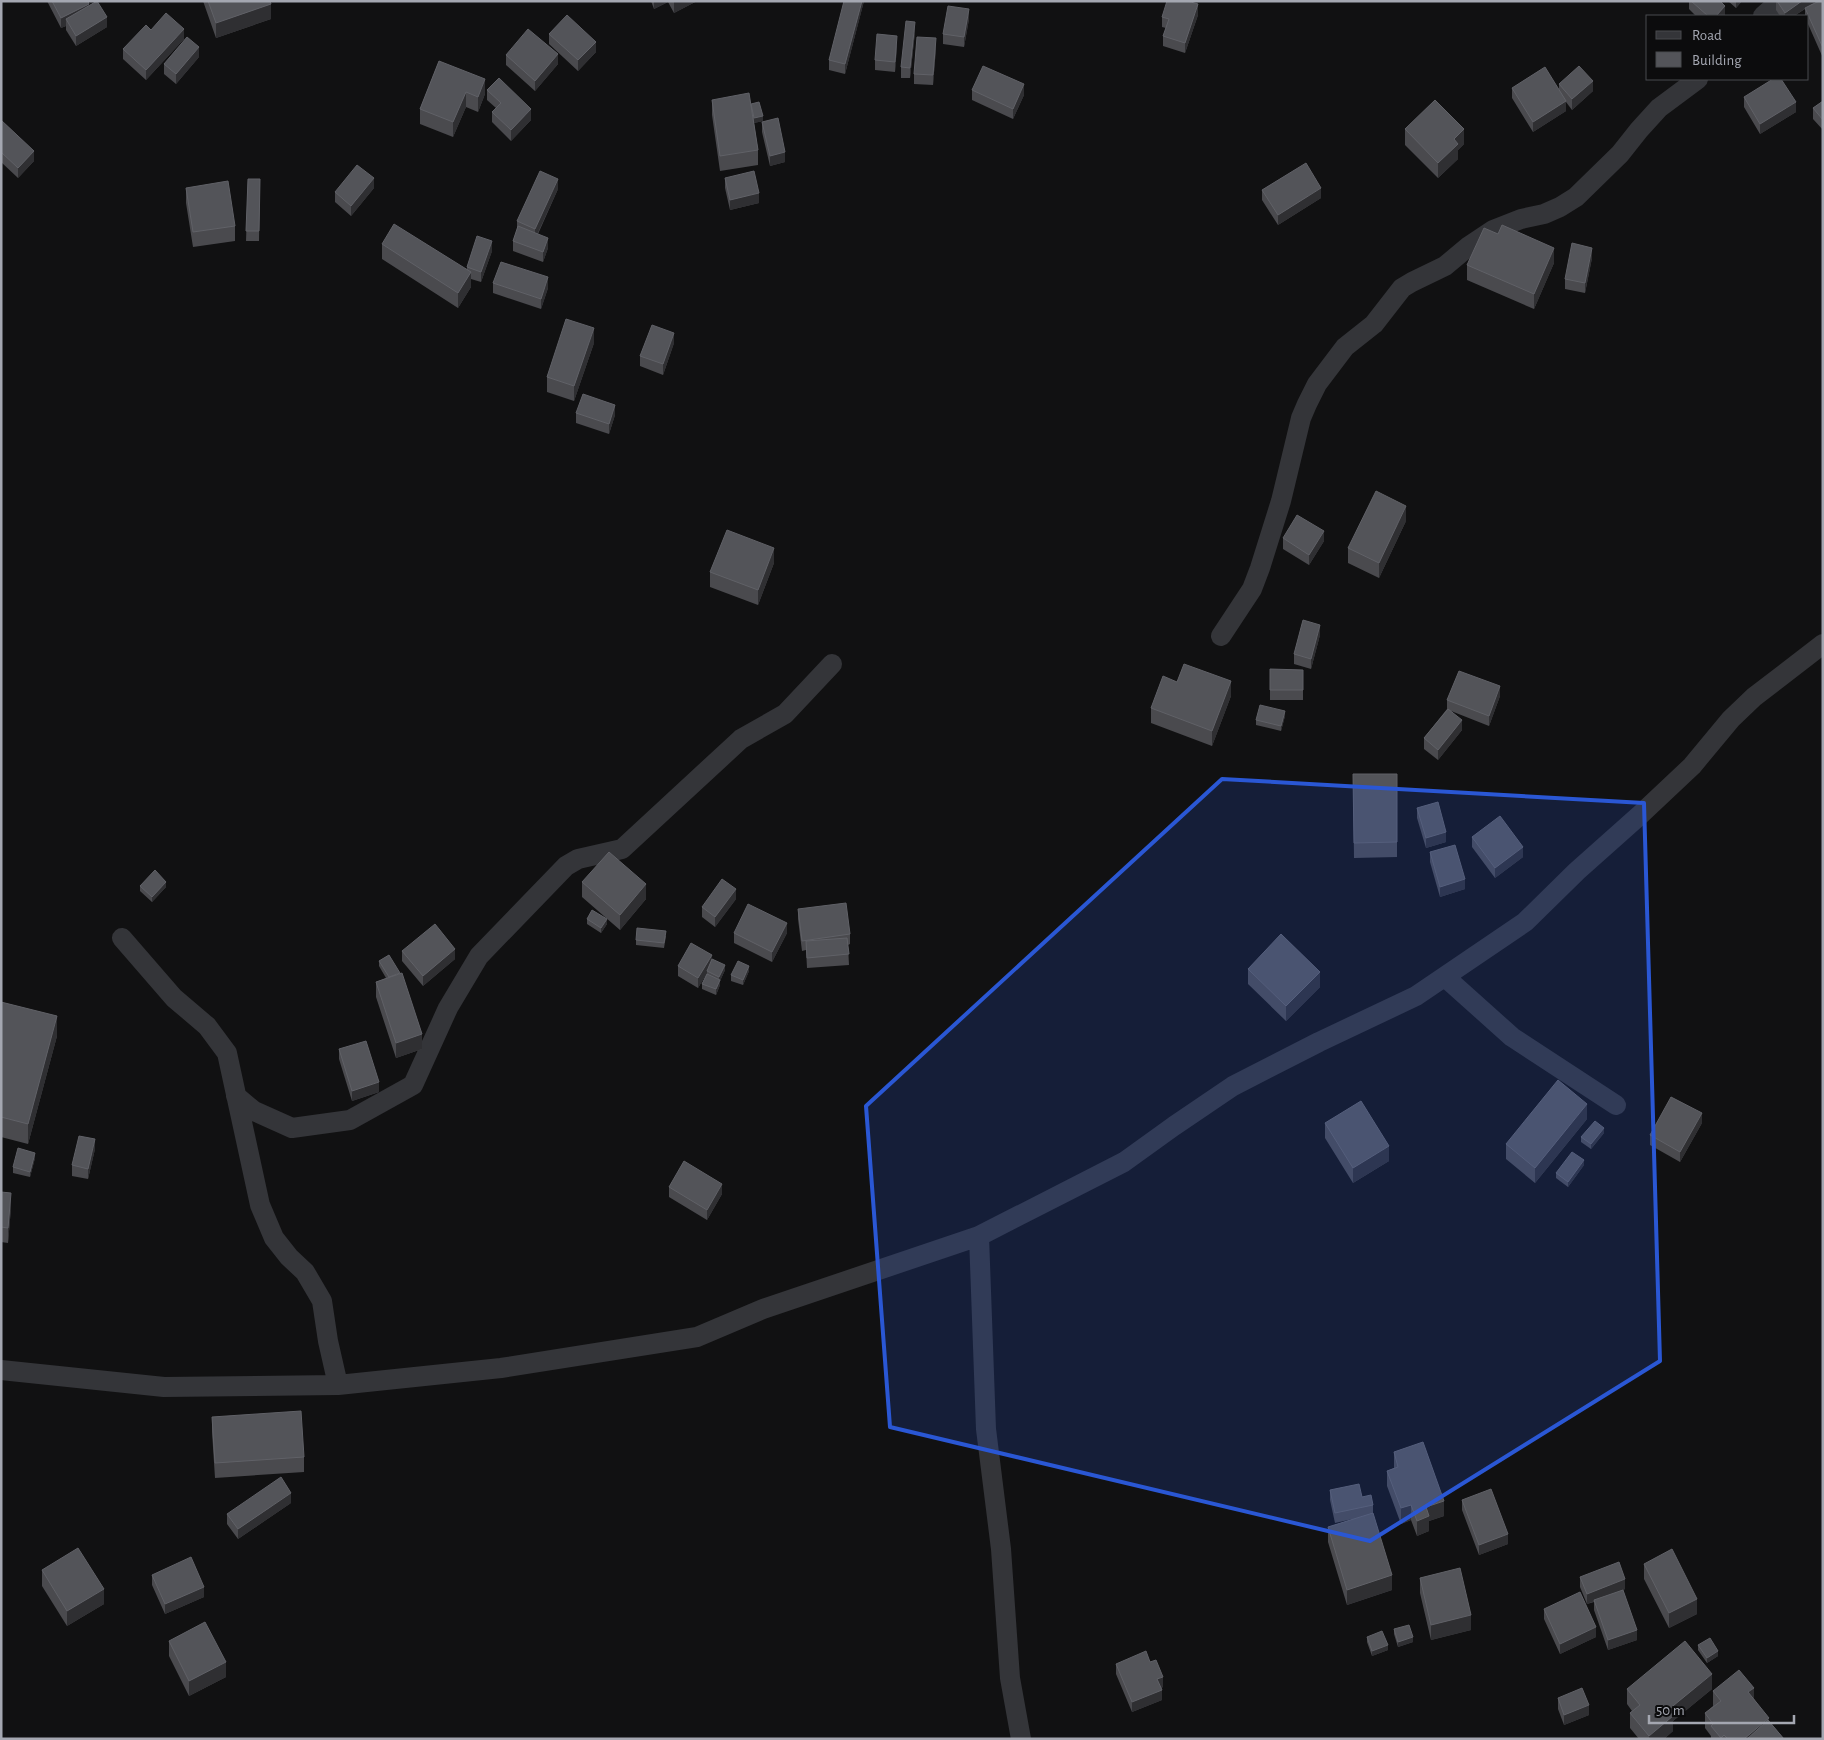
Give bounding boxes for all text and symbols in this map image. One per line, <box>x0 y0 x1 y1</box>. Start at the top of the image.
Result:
legend <box>1646 15 1809 80</box>
text: Road <box>1692 28 1722 43</box>
text: Building <box>1692 53 1742 68</box>
scale bar <box>1649 1692 1794 1724</box>
text: 50 m <box>1656 1703 1685 1718</box>

